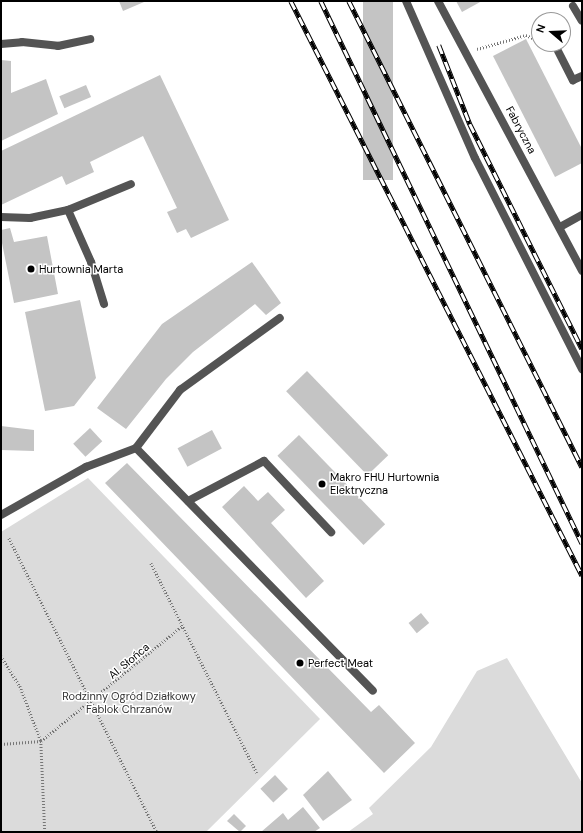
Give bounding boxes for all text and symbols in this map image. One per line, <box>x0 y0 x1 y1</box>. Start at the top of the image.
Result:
north arrow <box>531 12 571 52</box>
text: N <box>533 22 549 34</box>
street label: Fabryczna <box>503 104 539 156</box>
place label: Hurtownia Marta <box>39 262 123 276</box>
marker: Hurtownia Marta <box>26 264 36 274</box>
place label: Makro FHU Hurtownia Elektryczna <box>330 471 439 497</box>
marker: Makro FHU Hurtownia Elektryczna <box>317 479 327 489</box>
street label: Al. Słońca <box>106 640 152 682</box>
place label: Perfect Meat <box>308 656 373 670</box>
marker: Perfect Meat <box>295 658 305 668</box>
park label: Rodzinny Ogród Działkowy Fablok Chrzanów <box>62 690 196 716</box>

